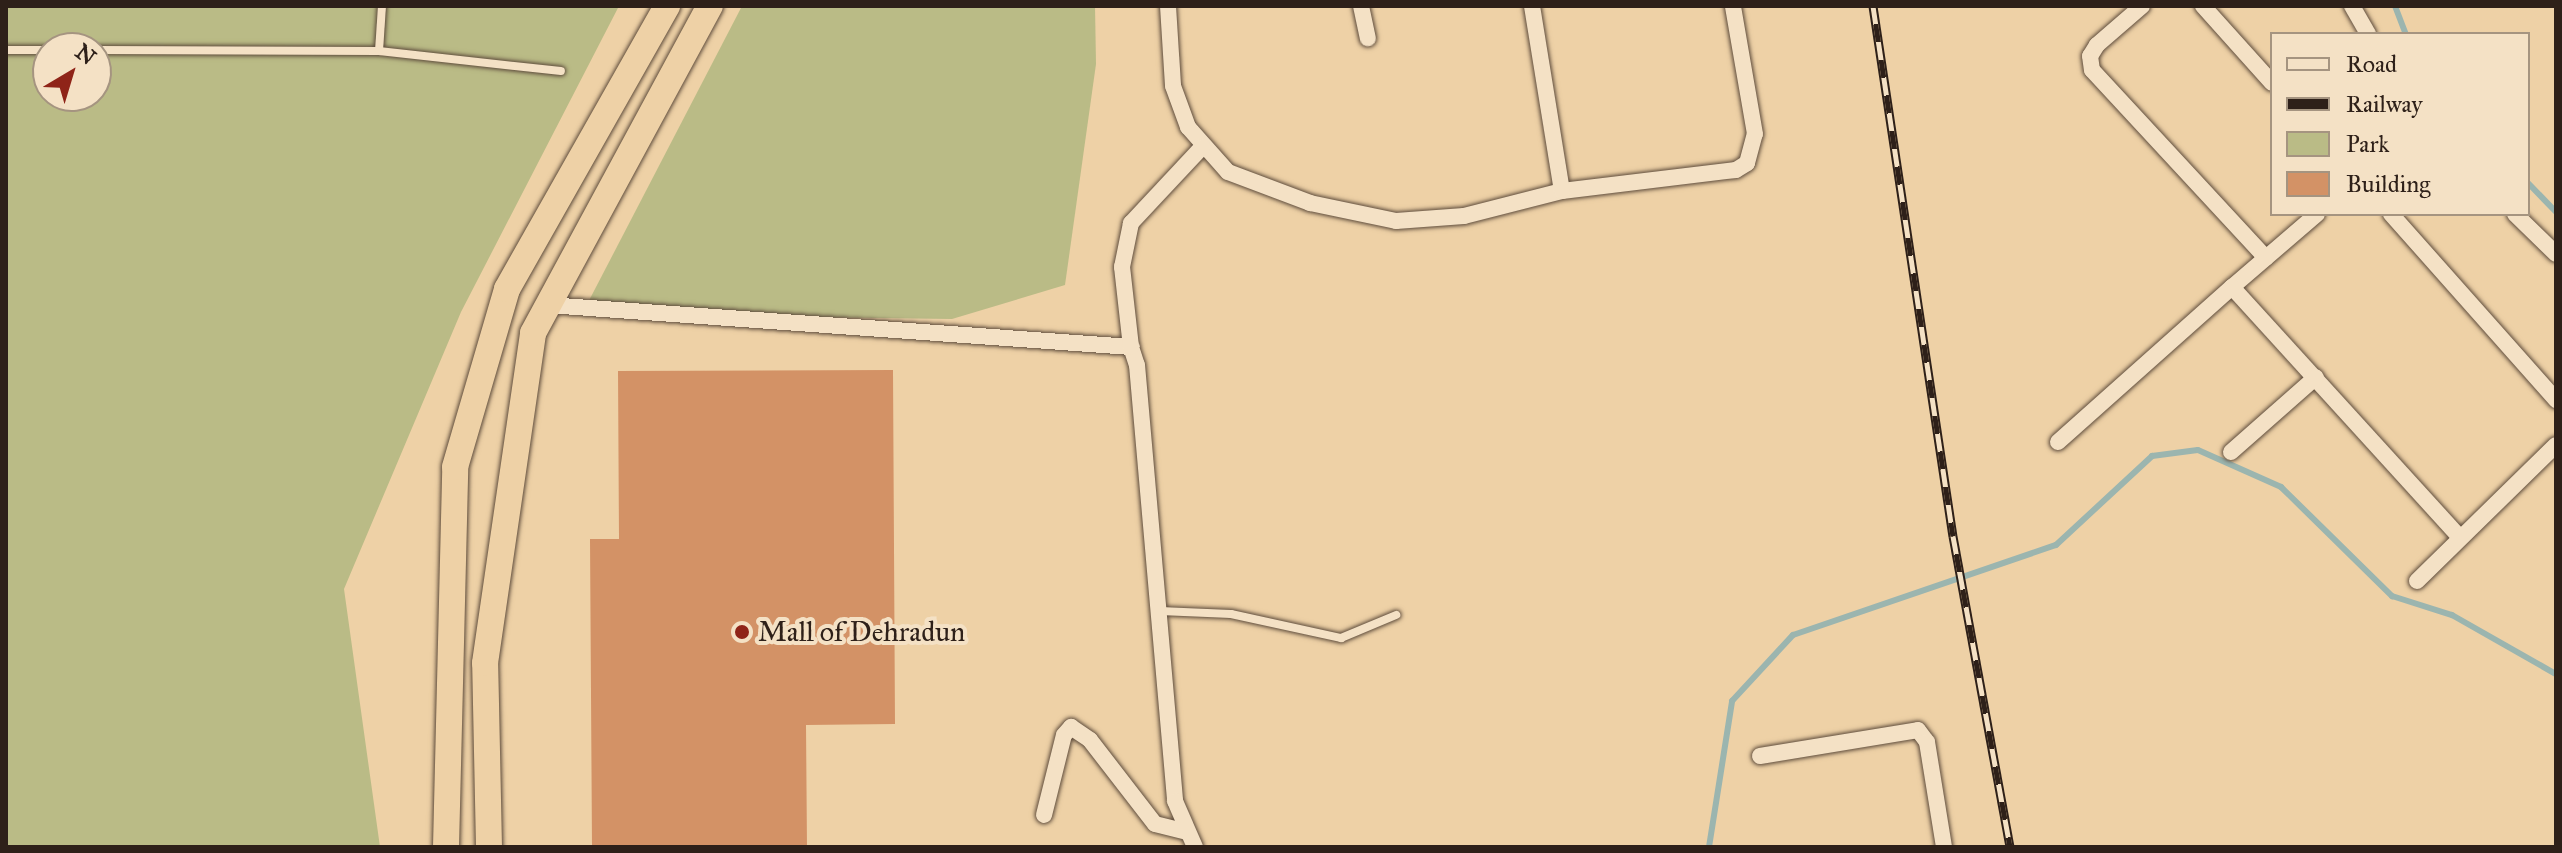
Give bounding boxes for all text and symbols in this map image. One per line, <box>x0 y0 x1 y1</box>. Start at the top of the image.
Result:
north arrow <box>32 32 112 112</box>
legend <box>2270 32 2530 216</box>
text: N <box>70 38 102 71</box>
text: Road <box>2346 49 2397 79</box>
text: Railway <box>2346 89 2423 119</box>
text: Park <box>2346 129 2389 159</box>
text: Building <box>2346 169 2431 199</box>
place label: Mall of Dehradun <box>758 615 965 649</box>
marker: Mall of Dehradun <box>733 623 751 641</box>

